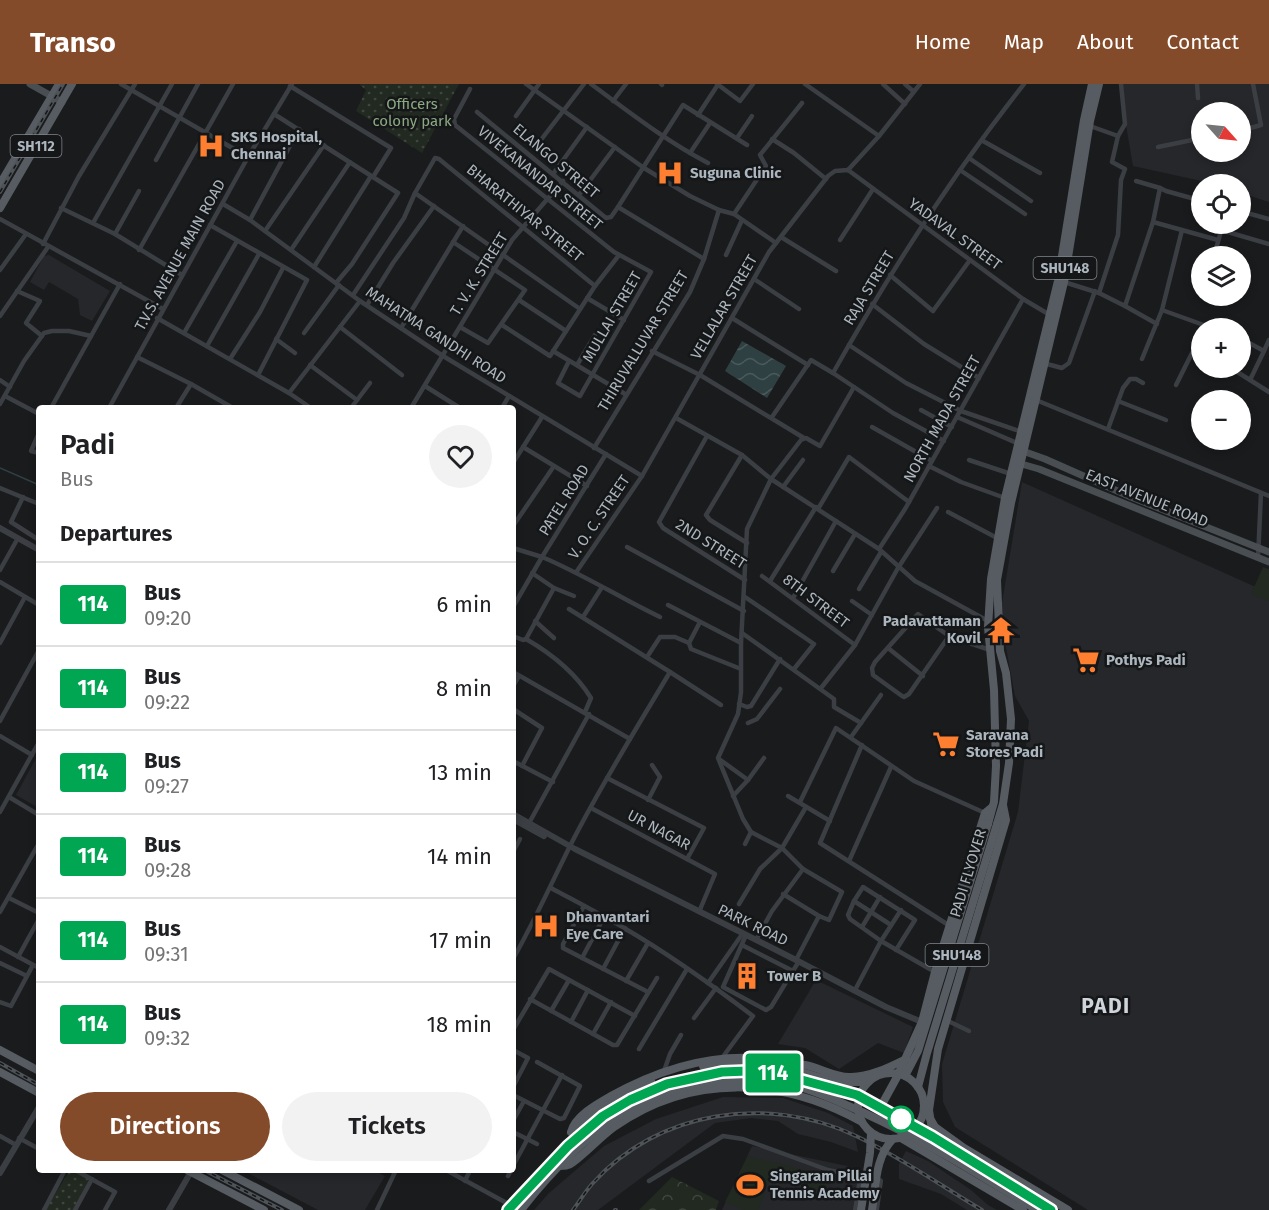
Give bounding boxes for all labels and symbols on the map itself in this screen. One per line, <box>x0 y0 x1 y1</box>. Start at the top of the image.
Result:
park label: Officers colony park <box>372 95 452 130</box>
north arrow <box>1191 102 1251 162</box>
street label: ELANGO STREET <box>509 120 603 202</box>
street label: VIVEKANANDAR STREET <box>474 122 606 234</box>
place label: SKS Hospital, Chennai <box>231 128 322 163</box>
hospital icon: SKS Hospital, Chennai <box>196 131 226 161</box>
road number: SH112 <box>10 135 62 157</box>
hospital icon: Suguna Clinic <box>655 158 685 188</box>
street label: BHARATHIYAR STREET <box>463 160 587 266</box>
place label: Suguna Clinic <box>690 164 782 182</box>
street label: T.V.S. AVENUE MAIN ROAD <box>131 176 229 334</box>
street label: YADAVAL STREET <box>905 194 1005 274</box>
street label: T. V. K. STREET <box>446 229 512 319</box>
street label: RAJA STREET <box>840 247 898 328</box>
street label: VELLALAR STREET <box>687 251 761 362</box>
road number: SHU148 <box>1034 257 1096 279</box>
street label: THIRUVALLUVAR STREET <box>594 267 692 415</box>
street label: MULLAI STREET <box>579 268 645 366</box>
street label: MAHATMA GANDHI ROAD <box>362 283 510 387</box>
street label: NORTH MADA STREET <box>900 352 984 486</box>
street label: PATEL ROAD <box>535 461 593 539</box>
street label: EAST AVENUE ROAD <box>1083 465 1211 531</box>
street label: V. O. C. STREET <box>564 471 634 562</box>
street label: 2ND STREET <box>672 515 750 573</box>
street label: 8TH STREET <box>779 570 853 632</box>
place label: Padavattaman Kovil <box>883 612 982 647</box>
temple icon: Padavattaman Kovil <box>986 615 1016 645</box>
supermarket icon: Pothys Padi <box>1071 645 1101 675</box>
place label: Pothys Padi <box>1106 651 1186 669</box>
place label: Saravana Stores Padi <box>966 726 1043 761</box>
supermarket icon: Saravana Stores Padi <box>931 729 961 759</box>
street label: UR NAGAR <box>624 806 694 854</box>
street label: PADI FLYOVER <box>946 827 990 919</box>
street label: PARK ROAD <box>715 900 791 950</box>
place label: Dhanvantari Eye Care <box>566 908 650 943</box>
hospital icon: Dhanvantari Eye Care <box>531 911 561 941</box>
road number: SHU148 <box>926 944 988 966</box>
building icon: Tower B <box>732 961 762 991</box>
place label: Tower B <box>767 967 821 985</box>
district label: PADI <box>1081 993 1131 1019</box>
line badge: 114 <box>738 1054 808 1092</box>
unlabelled marker <box>888 1106 914 1132</box>
place label: Singaram Pillai Tennis Academy <box>770 1167 880 1202</box>
sports icon: Singaram Pillai Tennis Academy <box>735 1170 765 1200</box>

